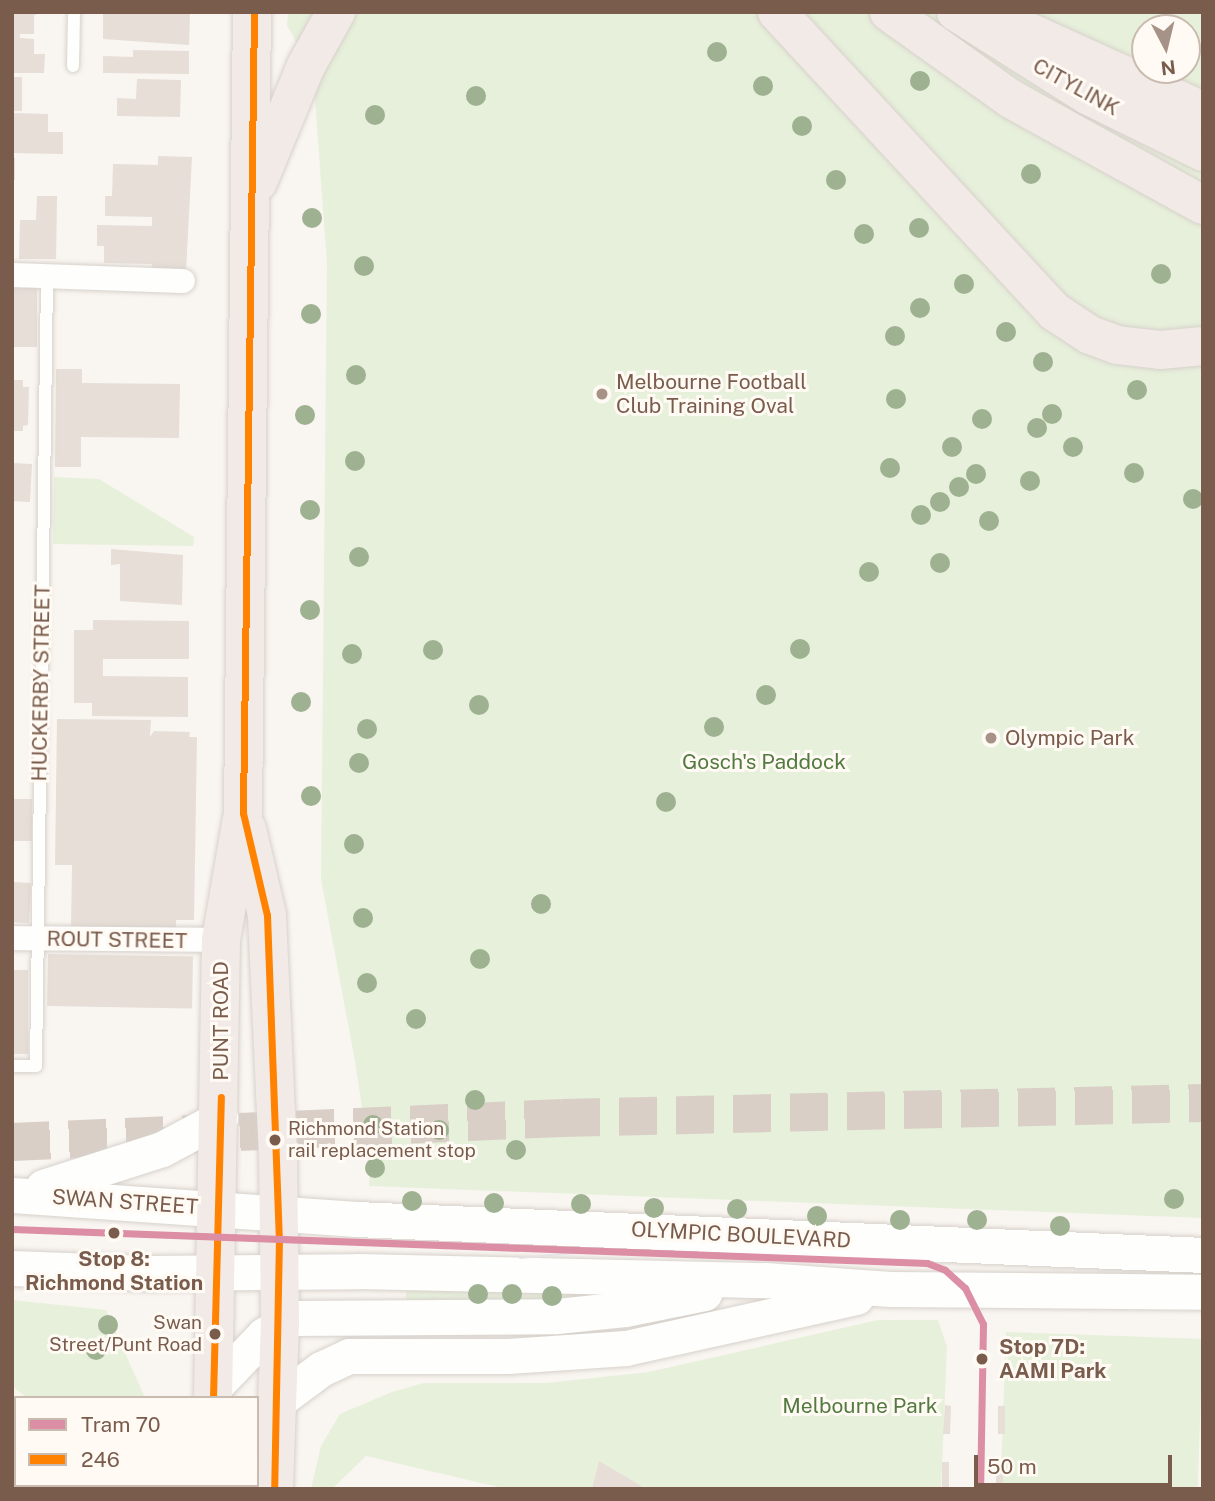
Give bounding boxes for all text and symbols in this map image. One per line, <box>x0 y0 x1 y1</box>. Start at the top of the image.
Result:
north arrow <box>1131 14 1201 84</box>
street label: CITYLINK <box>1028 53 1124 121</box>
text: N <box>1160 56 1177 80</box>
place label: Melbourne Football Club Training Oval <box>616 369 807 419</box>
marker: Melbourne Football Club Training Oval <box>594 386 610 402</box>
street label: HUCKERBY STREET <box>27 584 55 782</box>
place label: Olympic Park <box>1005 725 1135 751</box>
marker: Olympic Park <box>983 730 999 746</box>
park label: Gosch's Paddock <box>682 749 846 775</box>
street label: ROUT STREET <box>46 926 188 954</box>
street label: PUNT ROAD <box>208 961 234 1081</box>
place label: Richmond Station rail replacement stop <box>288 1118 476 1162</box>
marker: Richmond Station rail replacement stop <box>268 1133 282 1147</box>
street label: SWAN STREET <box>51 1184 199 1220</box>
street label: OLYMPIC BOULEVARD <box>630 1217 852 1253</box>
marker: Stop 8: Richmond Station <box>103 1222 125 1244</box>
place label: Stop 8: Richmond Station <box>25 1246 203 1296</box>
place label: Swan Street/Punt Road <box>49 1312 202 1356</box>
marker: Swan Street/Punt Road <box>208 1327 222 1341</box>
place label: Stop 7D: AAMI Park <box>999 1334 1106 1384</box>
marker: Stop 7D: AAMI Park <box>971 1348 993 1370</box>
park label: Melbourne Park <box>782 1393 938 1419</box>
legend <box>14 1396 259 1487</box>
text: Tram 70 <box>81 1412 161 1437</box>
scale bar <box>977 1442 1175 1486</box>
text: 246 <box>81 1447 120 1472</box>
text: 50 m <box>987 1454 1037 1479</box>

